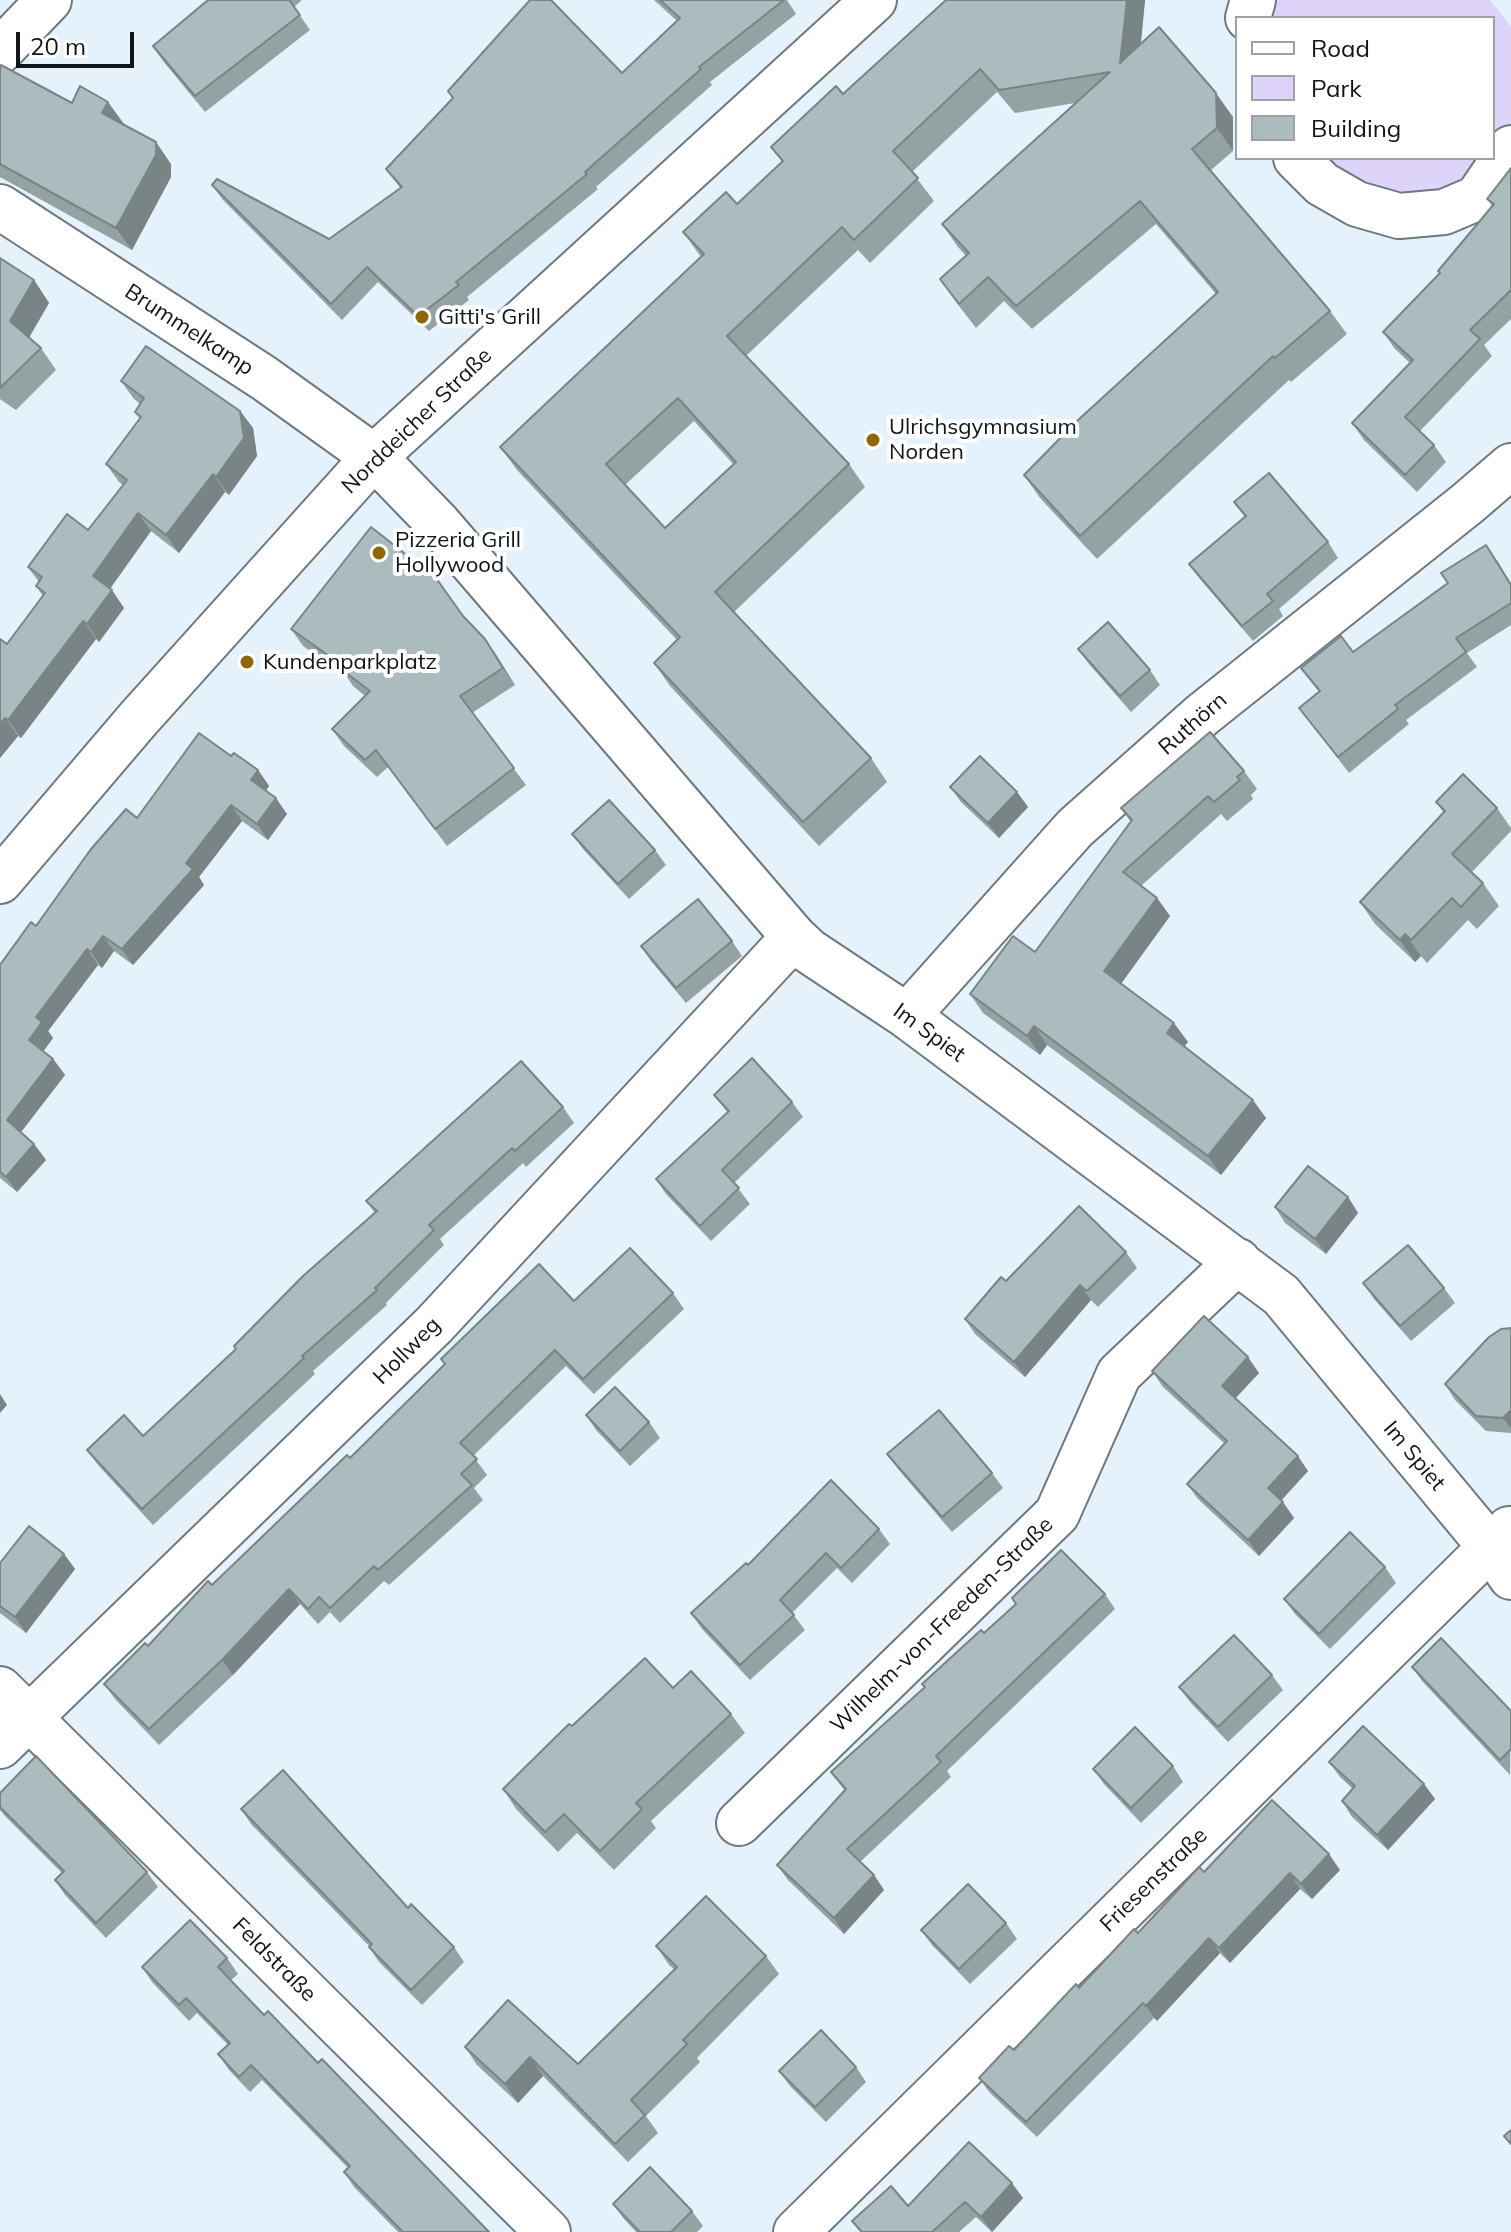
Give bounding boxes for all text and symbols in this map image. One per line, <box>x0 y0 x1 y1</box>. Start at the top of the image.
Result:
scale bar <box>20 16 138 66</box>
legend <box>1235 16 1495 160</box>
text: 20 m <box>30 31 86 61</box>
text: Road <box>1311 33 1370 63</box>
text: Park <box>1311 73 1362 103</box>
text: Building <box>1311 113 1401 143</box>
street label: Brummelkamp <box>120 279 258 381</box>
place label: Gitti's Grill <box>438 304 541 330</box>
marker: Gitti's Grill <box>413 308 431 326</box>
street label: Norddeicher Straße <box>337 343 497 499</box>
place label: Ulrichsgymnasium Norden <box>889 414 1077 466</box>
marker: Ulrichsgymnasium Norden <box>864 431 882 449</box>
place label: Pizzeria Grill Hollywood <box>395 527 521 578</box>
marker: Pizzeria Grill Hollywood <box>370 544 388 562</box>
place label: Kundenparkplatz <box>263 649 437 675</box>
marker: Kundenparkplatz <box>238 653 256 671</box>
street label: Ruthörn <box>1153 687 1233 761</box>
street label: Im Spiet <box>888 998 970 1068</box>
street label: Hollweg <box>368 1312 446 1390</box>
street label: Im Spiet <box>1377 1416 1451 1496</box>
street label: Wilhelm-von-Freeden-Straße <box>825 1512 1059 1738</box>
street label: Friesenstraße <box>1095 1822 1213 1938</box>
street label: Feldstraße <box>227 1913 321 2007</box>

